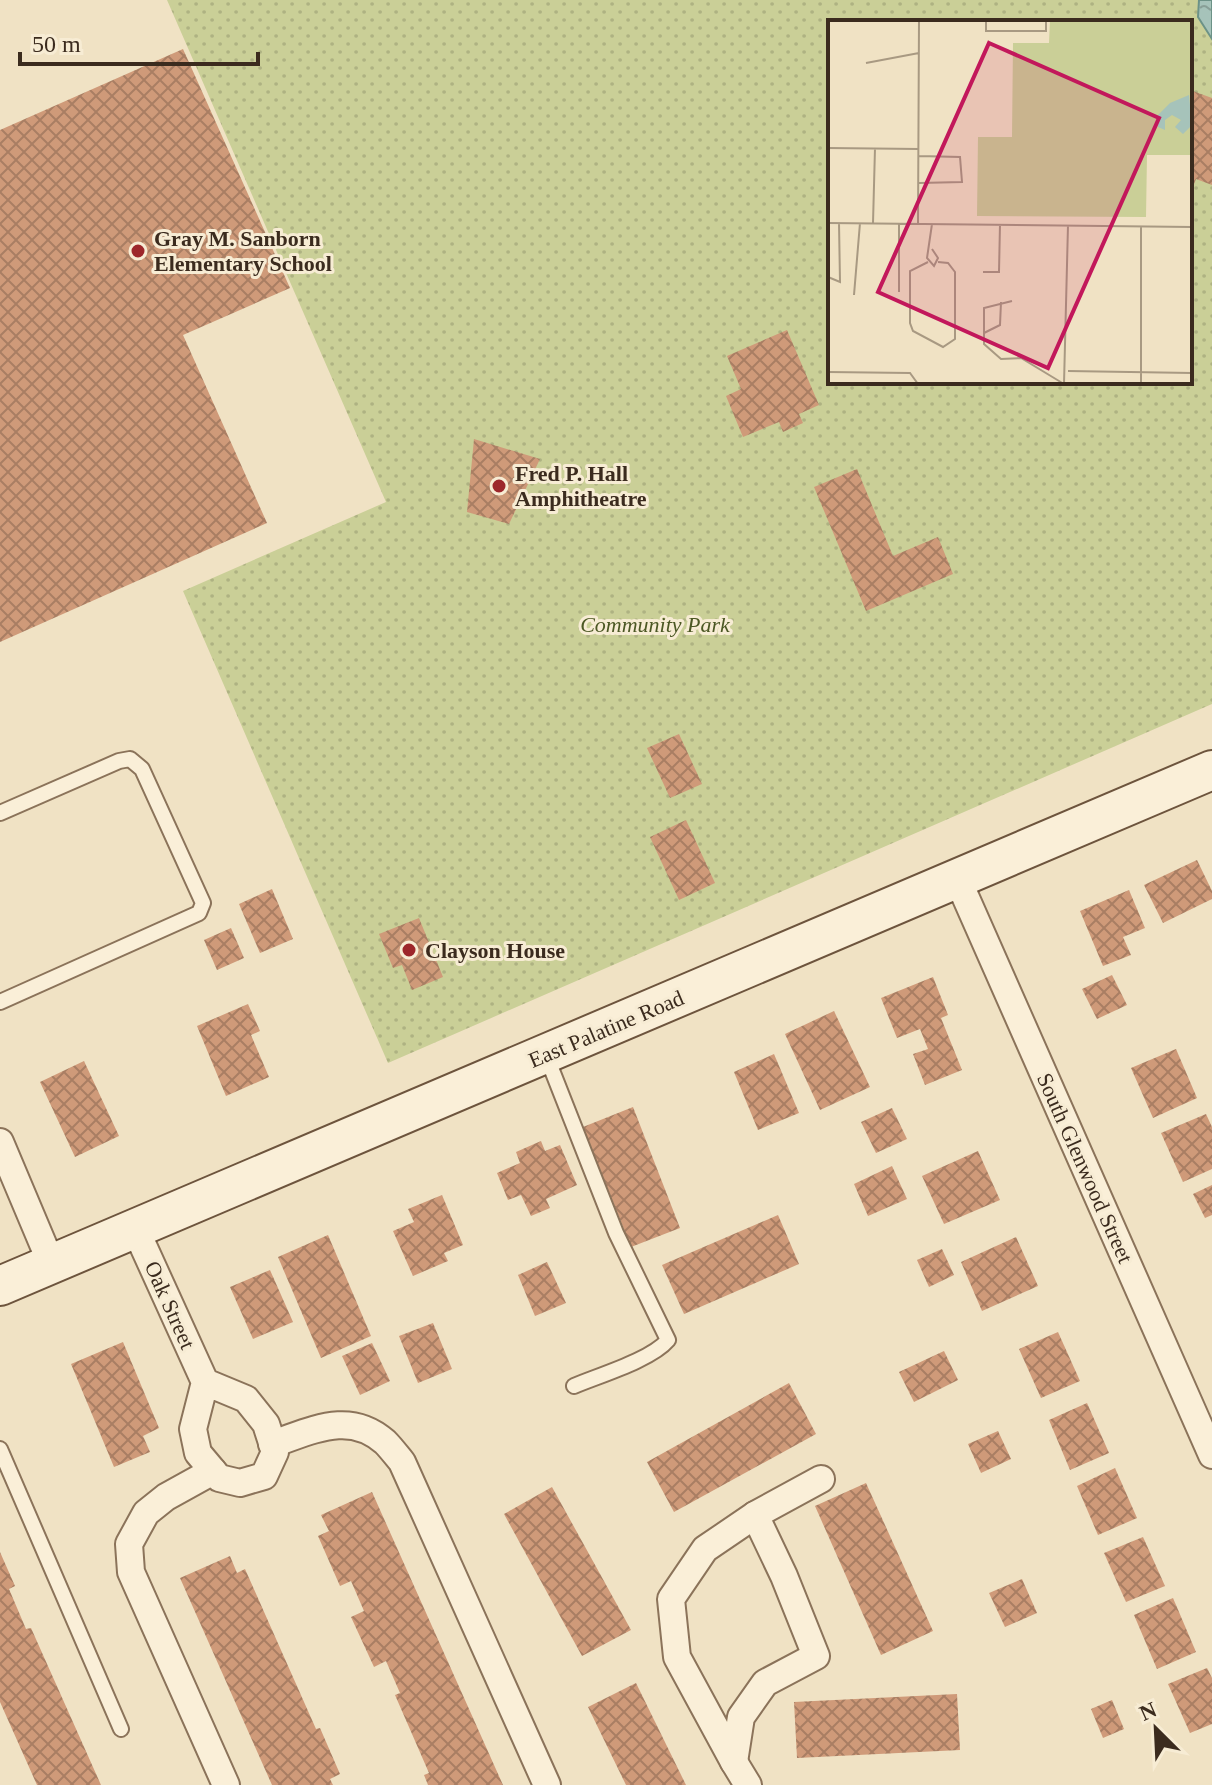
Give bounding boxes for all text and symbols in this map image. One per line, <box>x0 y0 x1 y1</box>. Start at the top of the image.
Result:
scale bar <box>20 16 258 66</box>
inset map <box>828 20 1192 384</box>
text: 50 m <box>32 31 81 57</box>
place label: Gray M. Sanborn Elementary School <box>154 226 332 276</box>
marker: Gray M. Sanborn Elementary School <box>129 242 147 260</box>
place label: Fred P. Hall Amphitheatre <box>515 461 647 511</box>
marker: Fred P. Hall Amphitheatre <box>490 477 508 495</box>
park label: Community Park <box>580 612 731 637</box>
place label: Clayson House <box>425 938 565 963</box>
marker: Clayson House <box>400 941 418 959</box>
street label: East Palatine Road <box>525 985 687 1073</box>
street label: South Glenwood Street <box>1032 1069 1138 1267</box>
street label: Oak Street <box>140 1257 200 1353</box>
north arrow <box>1116 1689 1196 1769</box>
text: N <box>1136 1696 1161 1726</box>

